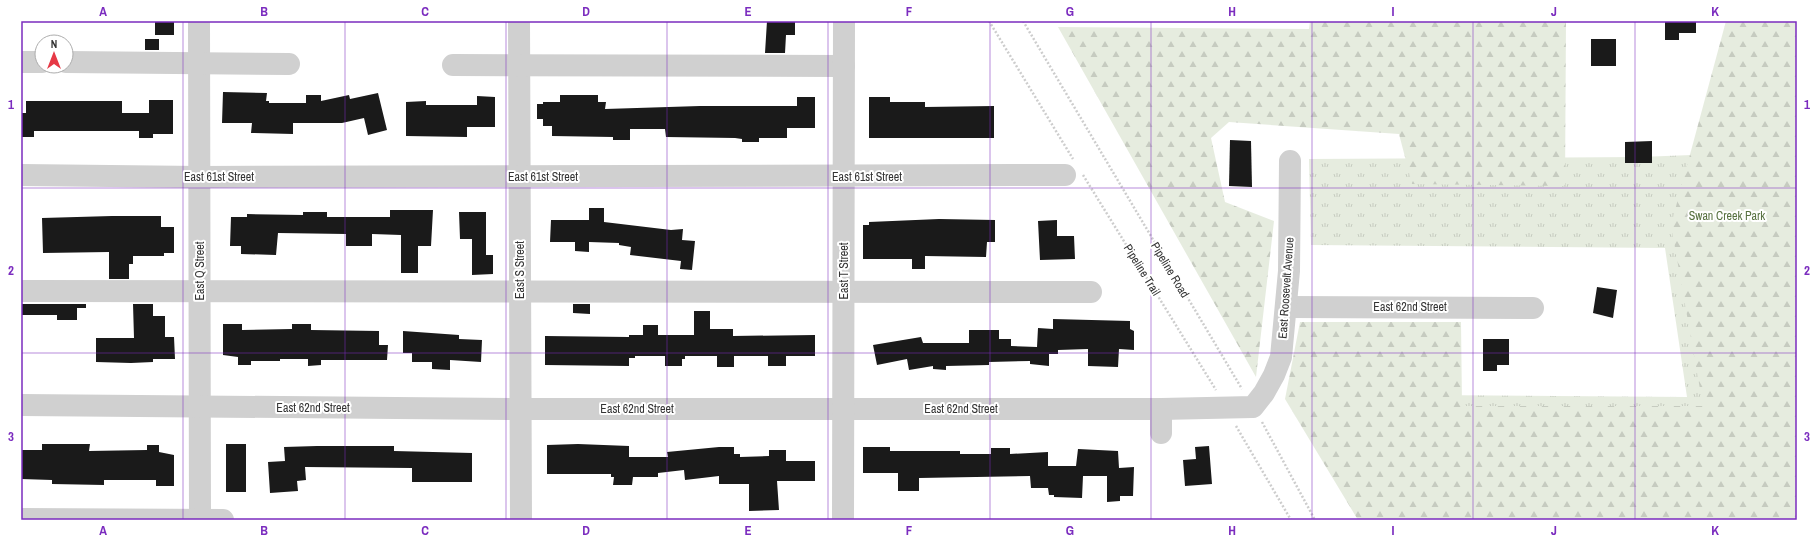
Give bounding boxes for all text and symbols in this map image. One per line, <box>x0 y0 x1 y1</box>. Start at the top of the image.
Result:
text: A <box>99 3 107 20</box>
text: B <box>260 3 268 20</box>
text: C <box>421 3 429 20</box>
text: D <box>582 3 590 20</box>
text: E <box>744 3 752 20</box>
text: F <box>906 3 913 20</box>
text: G <box>1066 3 1074 20</box>
text: H <box>1228 3 1236 20</box>
text: I <box>1392 3 1395 20</box>
text: J <box>1551 3 1557 20</box>
text: K <box>1711 3 1719 20</box>
north arrow <box>34 34 74 74</box>
text: N <box>51 37 57 51</box>
text: 1 <box>8 96 14 113</box>
text: 1 <box>1804 96 1810 113</box>
street label: East 61st Street <box>184 169 254 185</box>
street label: East 61st Street <box>508 169 578 185</box>
street label: East 61st Street <box>832 169 902 185</box>
park label: Swan Creek Park <box>1689 208 1765 224</box>
street label: East Roosevelt Avenue <box>1274 237 1298 339</box>
street label: Pipeline Road <box>1147 239 1193 301</box>
street label: East Q Street <box>192 241 208 301</box>
street label: East S Street <box>512 241 528 299</box>
street label: Pipeline Trail <box>1120 241 1164 299</box>
street label: East T Street <box>836 242 852 300</box>
text: 2 <box>8 262 14 279</box>
text: 2 <box>1804 262 1810 279</box>
street label: East 62nd Street <box>1373 299 1447 315</box>
street label: East 62nd Street <box>276 400 350 416</box>
street label: East 62nd Street <box>600 401 674 417</box>
street label: East 62nd Street <box>924 401 998 417</box>
text: 3 <box>8 428 14 445</box>
text: 3 <box>1804 428 1810 445</box>
text: A <box>99 522 107 539</box>
text: B <box>260 522 268 539</box>
text: C <box>421 522 429 539</box>
text: D <box>582 522 590 539</box>
text: E <box>744 522 752 539</box>
text: F <box>906 522 913 539</box>
text: G <box>1066 522 1074 539</box>
text: H <box>1228 522 1236 539</box>
text: I <box>1392 522 1395 539</box>
text: J <box>1551 522 1557 539</box>
text: K <box>1711 522 1719 539</box>

